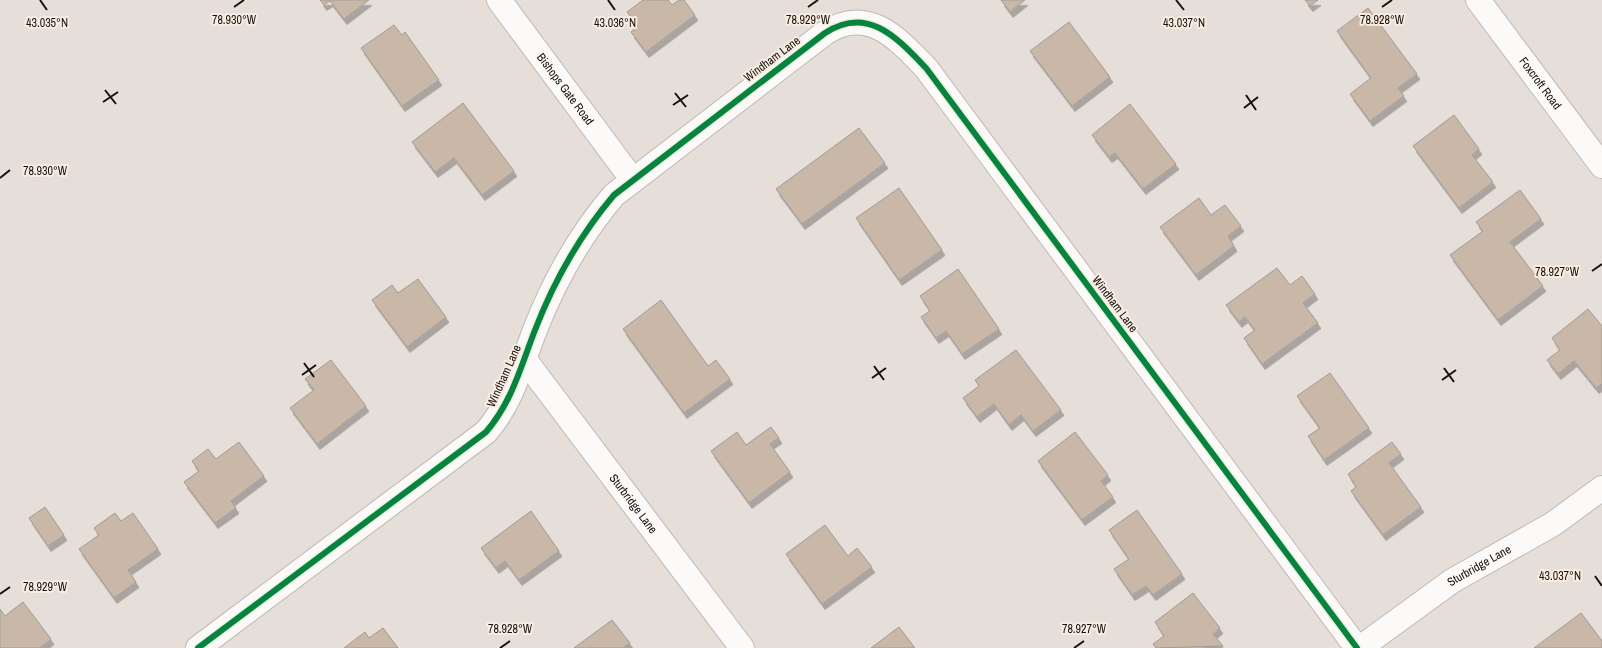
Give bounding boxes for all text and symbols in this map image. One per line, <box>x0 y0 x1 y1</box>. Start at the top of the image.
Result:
text: 78.930°W <box>212 12 257 28</box>
text: 78.929°W <box>786 12 831 28</box>
text: 78.928°W <box>1360 12 1405 28</box>
text: 43.035°N <box>26 15 68 31</box>
text: 43.036°N <box>594 15 636 31</box>
text: 43.037°N <box>1163 15 1205 31</box>
street label: Windham Lane <box>741 33 803 85</box>
street label: Bishops Gate Road <box>533 50 597 128</box>
street label: Foxcroft Road <box>1515 54 1565 113</box>
text: 78.930°W <box>23 163 68 179</box>
text: 78.927°W <box>1535 264 1580 280</box>
street label: Windham Lane <box>1089 273 1141 335</box>
street label: Windham Lane <box>483 342 525 410</box>
street label: Sturbridge Lane <box>606 471 661 537</box>
street label: Sturbridge Lane <box>1444 541 1514 590</box>
text: 43.037°N <box>1539 568 1581 584</box>
text: 78.929°W <box>23 579 68 595</box>
text: 78.928°W <box>488 621 533 637</box>
text: 78.927°W <box>1062 621 1107 637</box>

